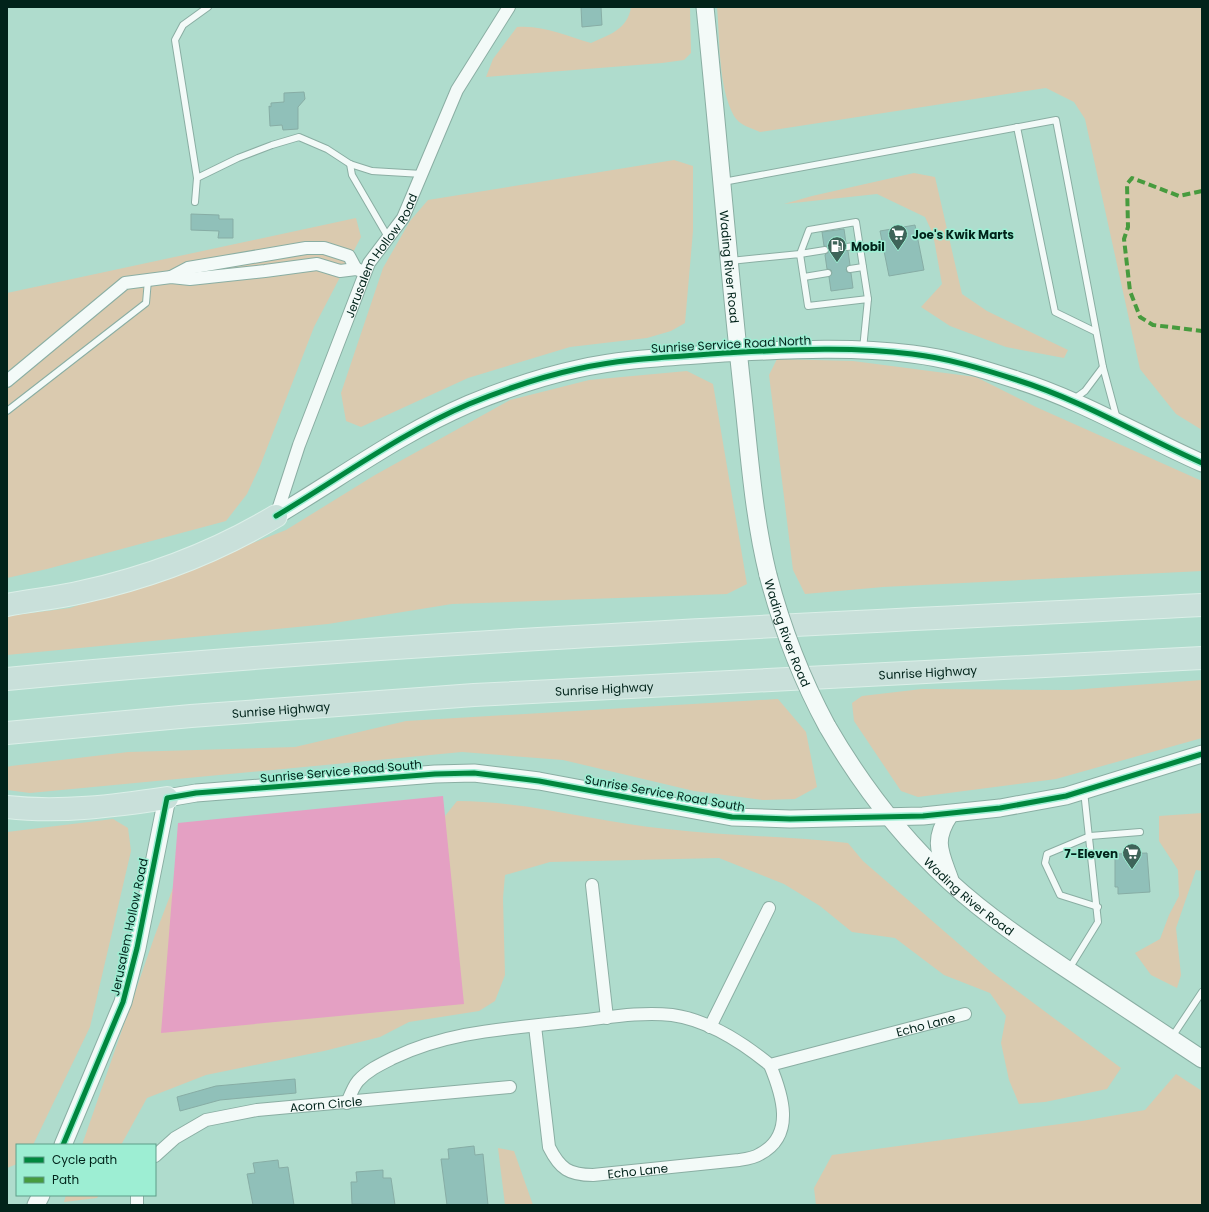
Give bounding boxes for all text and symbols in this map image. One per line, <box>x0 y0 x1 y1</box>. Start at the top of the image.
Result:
street label: Jerusalem Hollow Road <box>340 191 421 320</box>
street label: Wading River Road <box>716 210 744 324</box>
supermarket icon: Joe's Kwik Marts <box>887 223 909 251</box>
place label: Joe's Kwik Marts <box>912 226 1014 243</box>
fuel station icon: Mobil <box>826 235 848 263</box>
place label: Mobil <box>851 238 885 255</box>
street label: Sunrise Service Road North <box>650 331 812 357</box>
street label: Wading River Road <box>761 577 815 689</box>
street label: Sunrise Highway <box>878 661 978 683</box>
street label: Sunrise Highway <box>555 677 654 699</box>
street label: Sunrise Highway <box>231 697 331 721</box>
street label: Sunrise Service Road South <box>259 755 423 787</box>
street label: Sunrise Service Road South <box>584 771 746 815</box>
supermarket icon: 7-Eleven <box>1121 842 1143 870</box>
place label: 7-Eleven <box>1064 845 1118 862</box>
street label: Wading River Road <box>920 853 1018 939</box>
street label: Jerusalem Hollow Road <box>106 857 152 997</box>
street label: Echo Lane <box>894 1008 957 1040</box>
street label: Acorn Circle <box>289 1092 363 1115</box>
legend <box>16 1144 156 1196</box>
text: Cycle path <box>52 1151 117 1168</box>
street label: Echo Lane <box>607 1159 669 1182</box>
text: Path <box>52 1171 79 1188</box>

